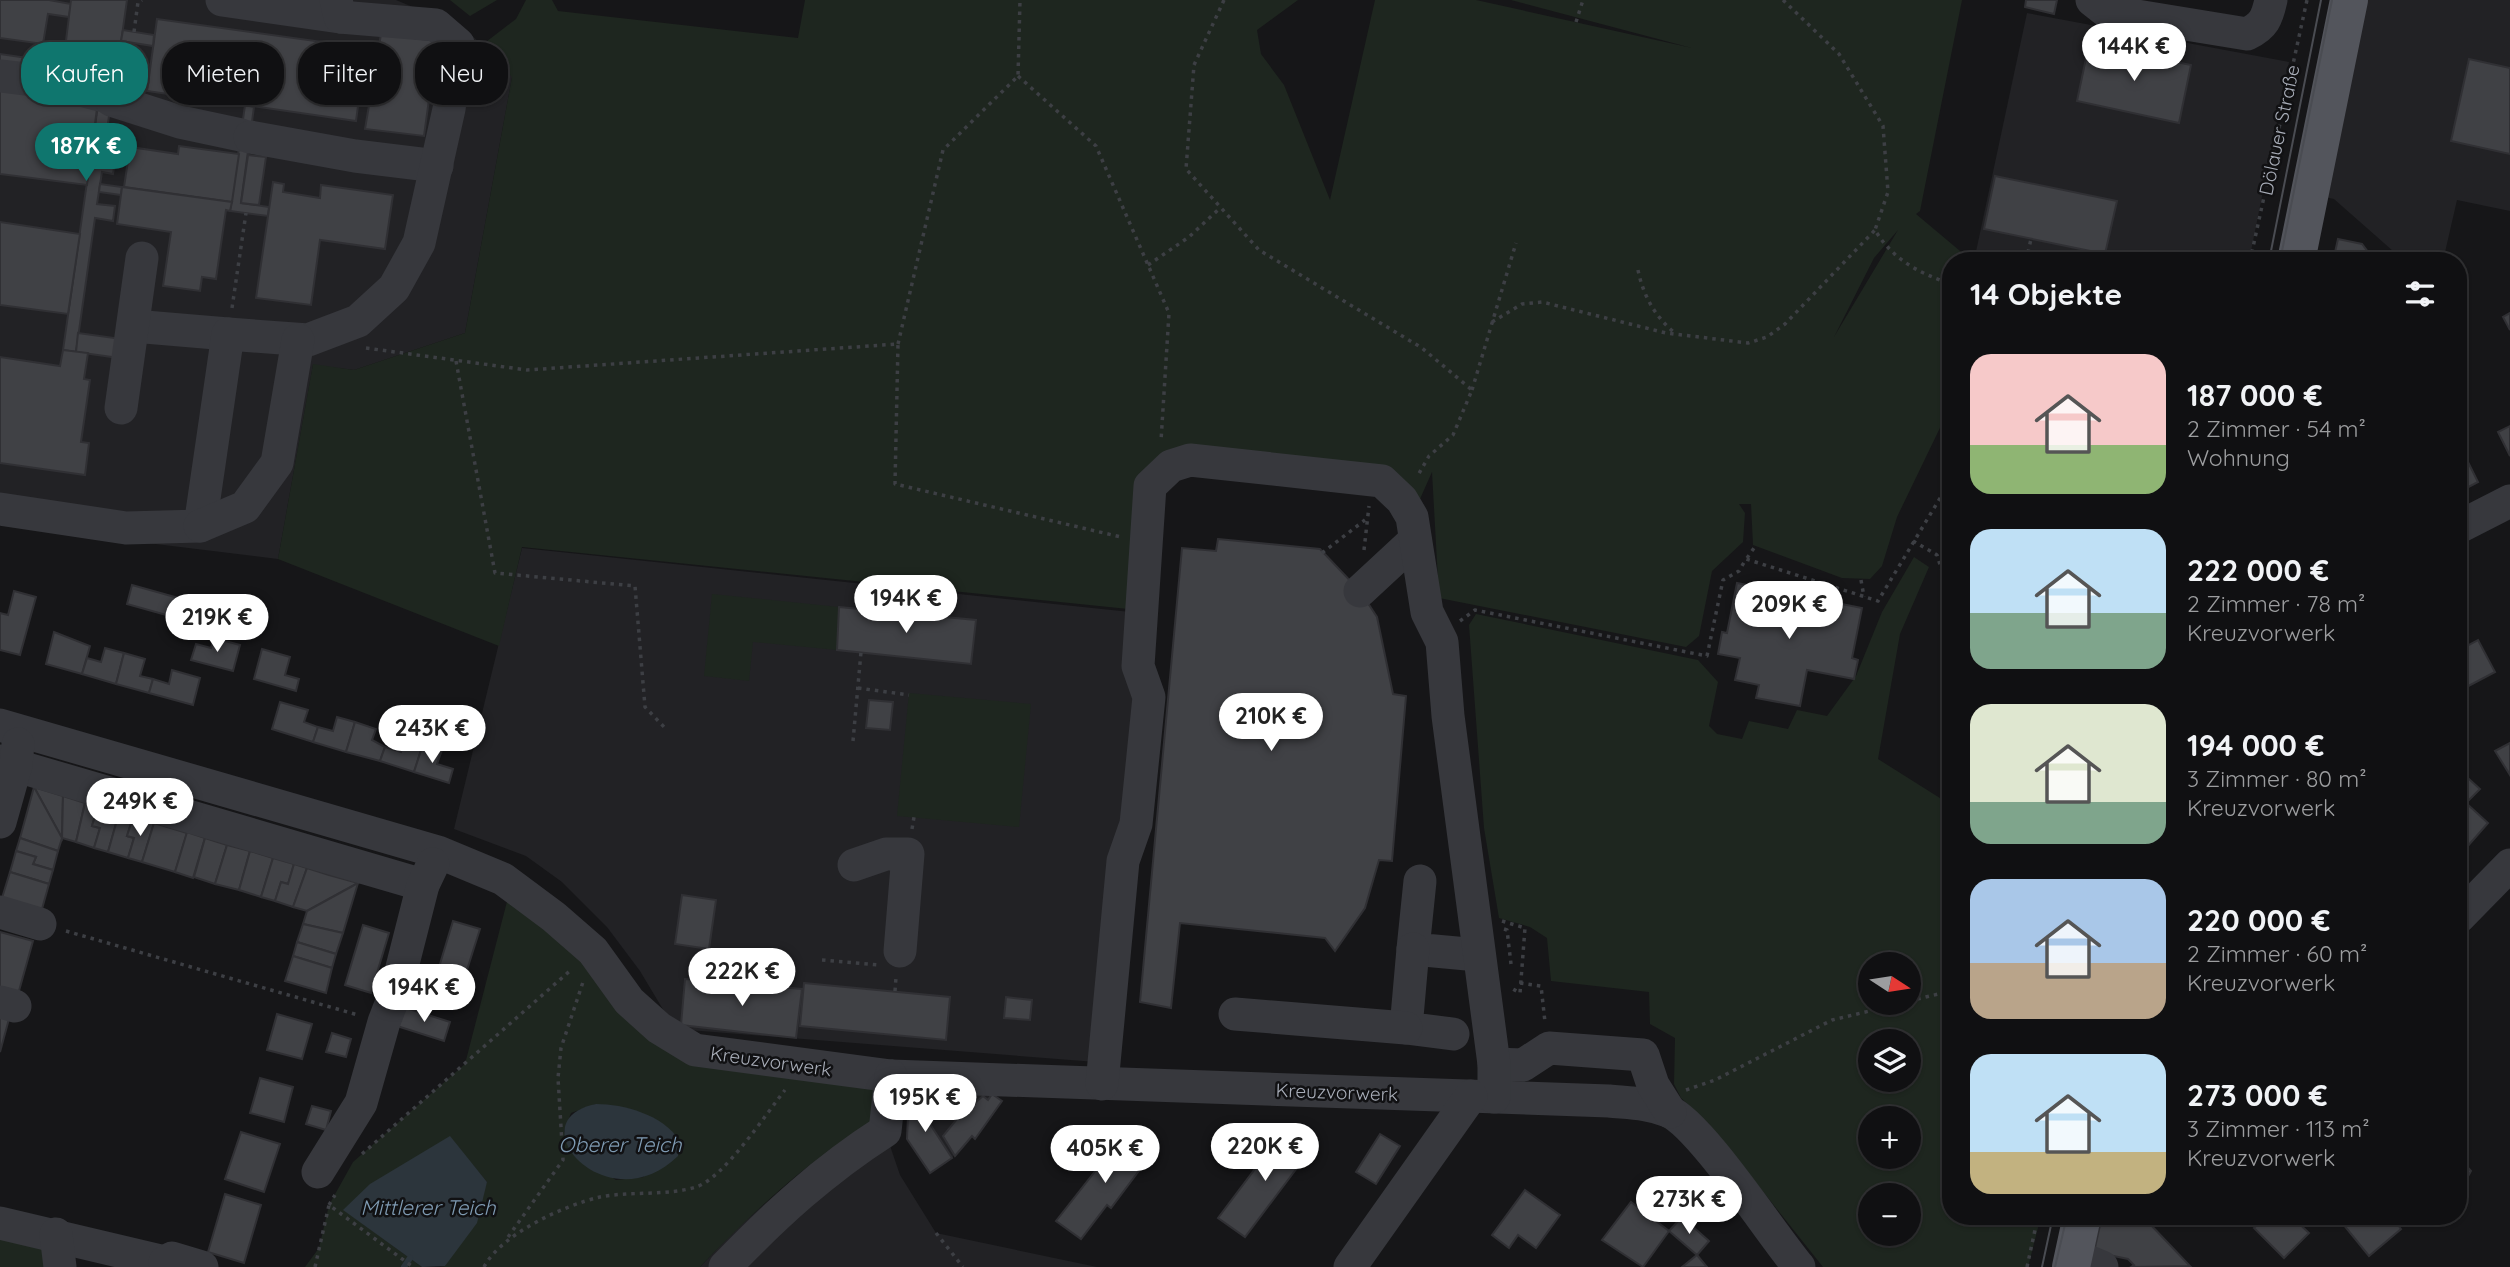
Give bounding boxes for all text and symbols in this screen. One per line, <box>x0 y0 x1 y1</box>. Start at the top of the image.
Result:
pin: 144K € <box>2077 24 2191 83</box>
text: 144K € <box>2098 31 2170 60</box>
chip: Kaufen <box>21 42 148 105</box>
chip: Mieten <box>162 42 284 105</box>
chip: Filter <box>298 42 401 105</box>
chip: Neu <box>415 42 508 105</box>
street label: Dölauer Straße <box>2253 63 2305 197</box>
pin: 187K € <box>29 124 143 183</box>
text: 187K € <box>51 131 121 160</box>
text: 14 Objekte <box>1970 275 2122 313</box>
icon: filters <box>2401 275 2439 313</box>
text: 187 000 € <box>2187 376 2322 414</box>
icon: home <box>2026 382 2110 466</box>
text: 2 Zimmer · 54 m² <box>2187 414 2366 443</box>
text: Wohnung <box>2187 443 2290 472</box>
text: 222 000 € <box>2187 551 2329 589</box>
icon: home <box>2026 557 2110 641</box>
pin: 194K € <box>849 576 963 635</box>
pin: 209K € <box>1732 582 1846 641</box>
text: 194K € <box>870 583 942 612</box>
text: 209K € <box>1751 589 1827 618</box>
text: 2 Zimmer · 78 m² <box>2187 589 2365 618</box>
pin: 219K € <box>160 594 274 654</box>
text: 219K € <box>181 602 253 631</box>
text: Kreuzvorwerk <box>2187 618 2335 647</box>
pin: 210K € <box>1214 694 1328 753</box>
text: 210K € <box>1235 701 1307 730</box>
pin: 243K € <box>375 706 489 765</box>
text: 243K € <box>395 713 469 742</box>
text: 194 000 € <box>2187 726 2324 764</box>
icon: home <box>2026 732 2110 816</box>
text: 3 Zimmer · 80 m² <box>2187 764 2367 793</box>
pin: 249K € <box>83 778 197 838</box>
text: 249K € <box>102 786 178 815</box>
text: Kreuzvorwerk <box>2187 793 2335 822</box>
text: 220 000 € <box>2187 901 2330 939</box>
icon: home <box>2026 907 2110 991</box>
text: 2 Zimmer · 60 m² <box>2187 939 2367 968</box>
pin: 222K € <box>685 948 799 1008</box>
north arrow <box>1858 952 1922 1015</box>
map controls <box>1858 952 1921 1246</box>
text: 222K € <box>704 956 780 985</box>
pin: 194K € <box>367 964 481 1024</box>
text: Kreuzvorwerk <box>2187 968 2335 997</box>
text: 194K € <box>388 972 460 1001</box>
button: layers <box>1858 1029 1921 1092</box>
street label: Kreuzvorwerk <box>709 1041 833 1081</box>
pin: 195K € <box>868 1074 982 1134</box>
text: 273 000 € <box>2187 1076 2328 1114</box>
street label: Kreuzvorwerk <box>1275 1078 1399 1106</box>
text: 195K € <box>889 1082 961 1111</box>
icon: home <box>2026 1082 2110 1166</box>
button: + <box>1858 1106 1921 1169</box>
text: 3 Zimmer · 113 m² <box>2187 1114 2370 1143</box>
pin: 220K € <box>1208 1124 1322 1183</box>
pin: 405K € <box>1048 1126 1162 1185</box>
water label: Oberer Teich <box>558 1131 683 1157</box>
text: 220K € <box>1227 1131 1303 1160</box>
text: 405K € <box>1067 1133 1143 1162</box>
text: Kreuzvorwerk <box>2187 1143 2335 1172</box>
pin: 273K € <box>1632 1176 1746 1236</box>
button: − <box>1858 1183 1921 1246</box>
text: 273K € <box>1652 1184 1726 1213</box>
water label: Mittlerer Teich <box>360 1194 497 1220</box>

